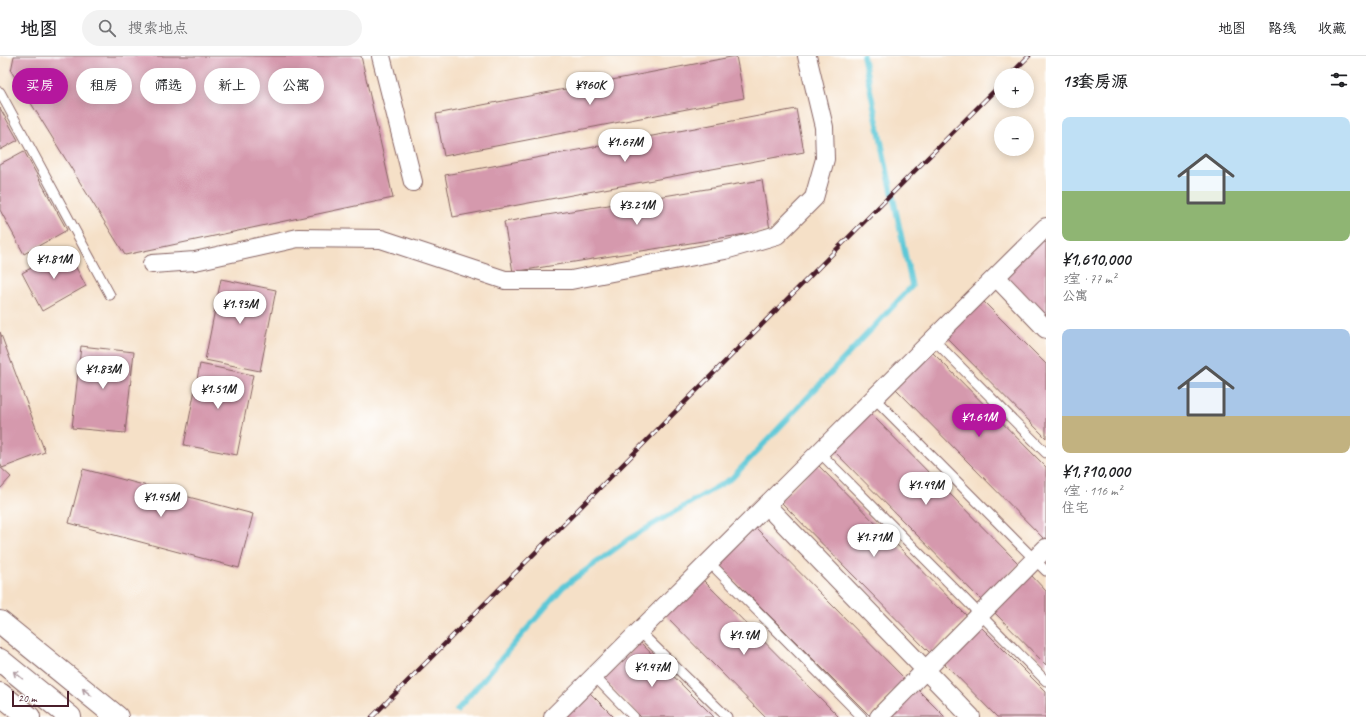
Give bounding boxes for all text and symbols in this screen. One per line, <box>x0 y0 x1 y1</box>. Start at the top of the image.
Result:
search box <box>82 10 362 46</box>
text: 地图 <box>20 17 58 41</box>
icon: search <box>96 17 118 39</box>
text: 搜索地点 <box>128 19 188 38</box>
text: 地图 <box>1218 20 1246 37</box>
text: 路线 <box>1268 20 1296 37</box>
text: 收藏 <box>1318 20 1346 37</box>
chip: 买房 <box>12 68 68 104</box>
chip: 租房 <box>76 68 132 104</box>
chip: 筛选 <box>140 68 196 104</box>
chip: 新上 <box>204 68 260 104</box>
chip: 公寓 <box>268 68 324 104</box>
map controls <box>994 68 1034 156</box>
button: + <box>994 68 1034 108</box>
icon: filters <box>1328 69 1350 91</box>
text: 13套房源 <box>1062 71 1128 92</box>
pin: ¥960K <box>562 72 618 106</box>
text: ¥960K <box>575 77 605 93</box>
button: − <box>994 116 1034 156</box>
pin: ¥1.67M <box>592 129 658 163</box>
text: ¥1.67M <box>607 134 643 150</box>
icon: home <box>1170 143 1242 215</box>
pin: ¥3.21M <box>604 192 670 226</box>
text: ¥3.21M <box>619 197 655 213</box>
pin: ¥1.81M <box>21 246 87 280</box>
text: ¥1,610,000 <box>1062 249 1130 270</box>
text: ¥1.81M <box>36 251 72 267</box>
text: 3室 · 77 m² <box>1062 271 1116 287</box>
text: 公寓 <box>1062 288 1088 304</box>
pin: ¥1.93M <box>207 291 273 325</box>
text: ¥1.93M <box>222 296 258 312</box>
icon: home <box>1170 355 1242 427</box>
pin: ¥1.83M <box>70 356 136 390</box>
text: ¥1.83M <box>85 361 121 377</box>
pin: ¥1.51M <box>185 376 251 410</box>
text: ¥1.51M <box>200 381 236 397</box>
pin: ¥1.61M <box>946 404 1012 438</box>
text: ¥1.61M <box>961 409 997 425</box>
text: ¥1,710,000 <box>1062 461 1130 482</box>
pin: ¥1.49M <box>893 472 959 506</box>
text: ¥1.49M <box>908 477 944 493</box>
text: 4室 · 116 m² <box>1062 483 1122 499</box>
pin: ¥1.45M <box>128 484 194 518</box>
text: ¥1.45M <box>143 489 179 505</box>
text: 住宅 <box>1062 500 1088 516</box>
pin: ¥1.71M <box>841 524 907 558</box>
text: ¥1.71M <box>856 529 892 545</box>
pin: ¥1.9M <box>716 622 772 656</box>
text: ¥1.9M <box>729 627 759 643</box>
pin: ¥1.47M <box>619 654 685 688</box>
text: ¥1.47M <box>634 659 670 675</box>
one-way arrow <box>12 670 23 679</box>
one-way arrow <box>81 688 92 697</box>
scale bar <box>12 689 69 708</box>
text: 20 m <box>18 691 37 705</box>

